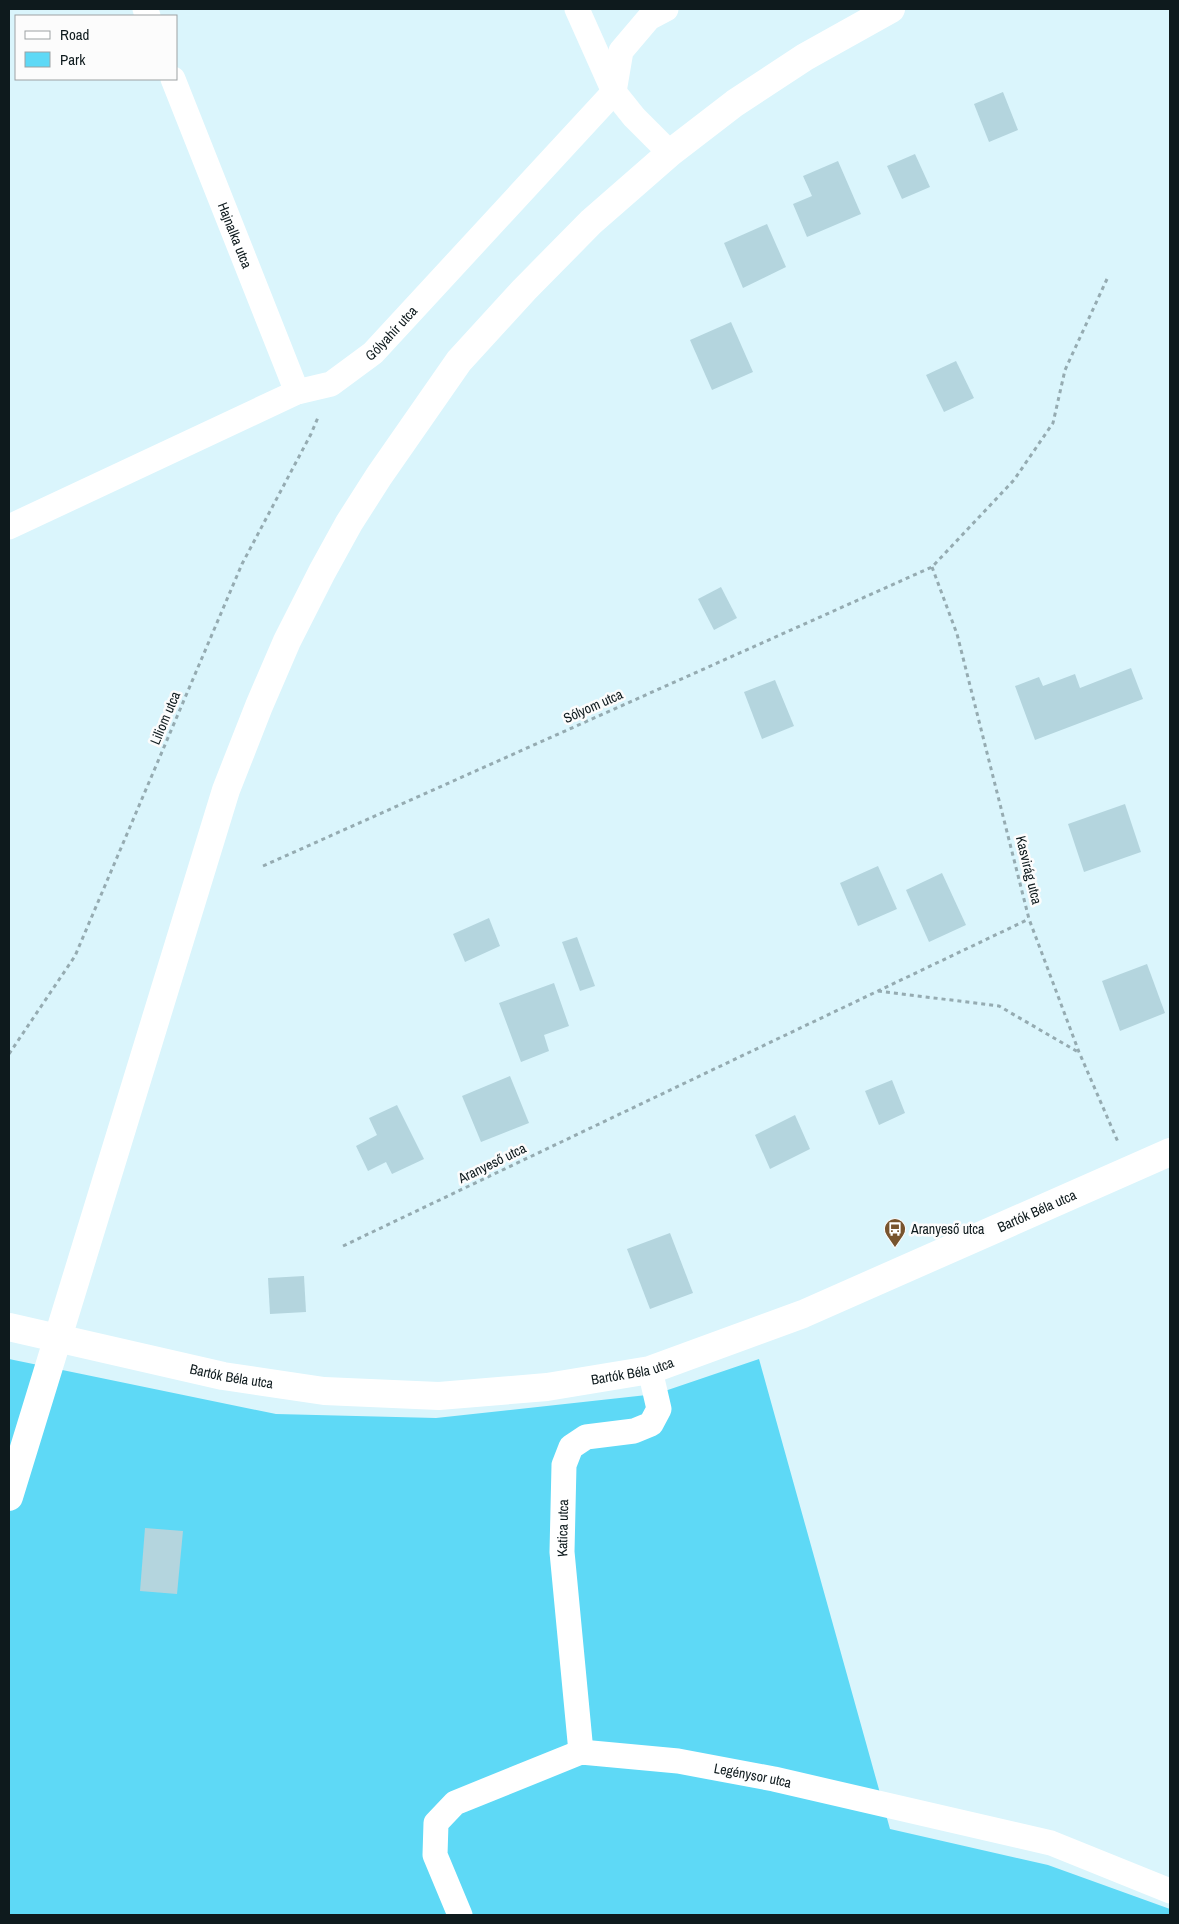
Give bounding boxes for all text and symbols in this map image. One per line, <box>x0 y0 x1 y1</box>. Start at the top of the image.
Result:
legend <box>15 15 178 80</box>
text: Road <box>60 24 89 45</box>
text: Park <box>60 49 86 70</box>
street label: Hajnalka utca <box>214 199 256 271</box>
street label: Gólyahír utca <box>362 302 421 365</box>
street label: Sólyom utca <box>560 685 626 727</box>
street label: Liliom utca <box>146 688 184 747</box>
street label: Kasvirág utca <box>1012 834 1046 907</box>
street label: Aranyeső utca <box>454 1139 529 1188</box>
street label: Bartók Béla utca <box>995 1185 1080 1236</box>
bus stop icon: Aranyeső utca <box>883 1217 907 1248</box>
place label: Aranyeső utca <box>910 1220 985 1238</box>
street label: Bartók Béla utca <box>590 1353 677 1389</box>
street label: Bartók Béla utca <box>188 1360 275 1392</box>
street label: Katica utca <box>553 1498 572 1558</box>
street label: Legénysor utca <box>712 1759 794 1792</box>

